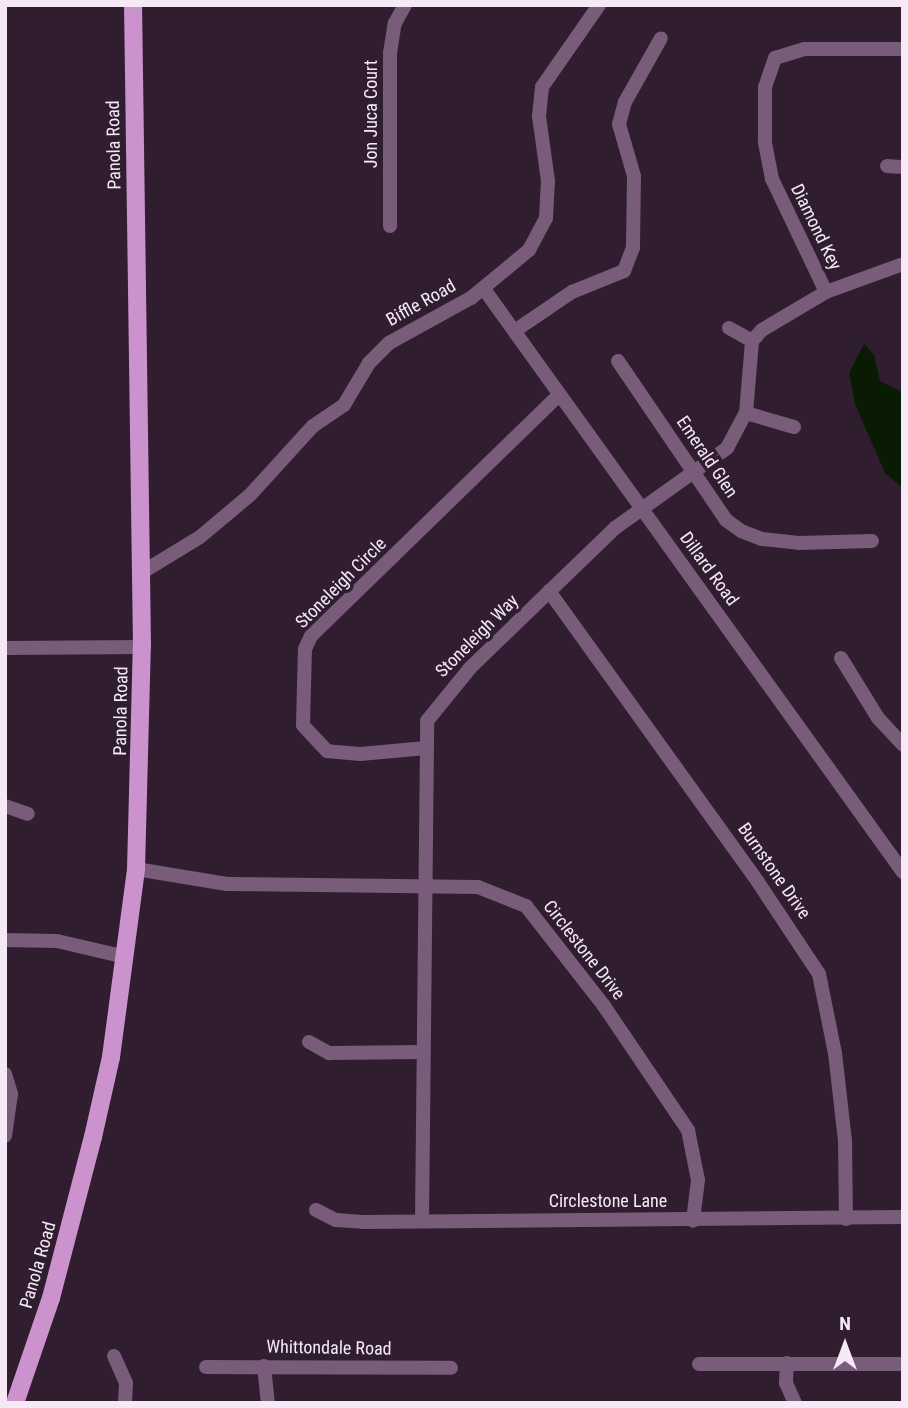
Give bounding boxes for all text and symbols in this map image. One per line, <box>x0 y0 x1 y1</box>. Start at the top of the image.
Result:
street label: Jon Juca Court <box>360 60 382 168</box>
street label: Panola Road <box>102 100 126 190</box>
street label: Diamond Key <box>786 181 846 273</box>
street label: Biffle Road <box>382 275 460 331</box>
street label: Emerald Glen <box>672 412 742 502</box>
street label: Dillard Road <box>675 528 743 610</box>
street label: Stoneleigh Circle <box>291 533 391 633</box>
street label: Stoneleigh Way <box>431 590 523 682</box>
street label: Panola Road <box>109 666 133 756</box>
street label: Burnstone Drive <box>733 819 815 923</box>
street label: Circlestone Drive <box>539 896 629 1004</box>
street label: Circlestone Lane <box>549 1190 667 1212</box>
street label: Panola Road <box>15 1219 61 1311</box>
north arrow <box>810 1310 880 1380</box>
text: N <box>839 1312 851 1335</box>
street label: Whittondale Road <box>266 1336 392 1360</box>

